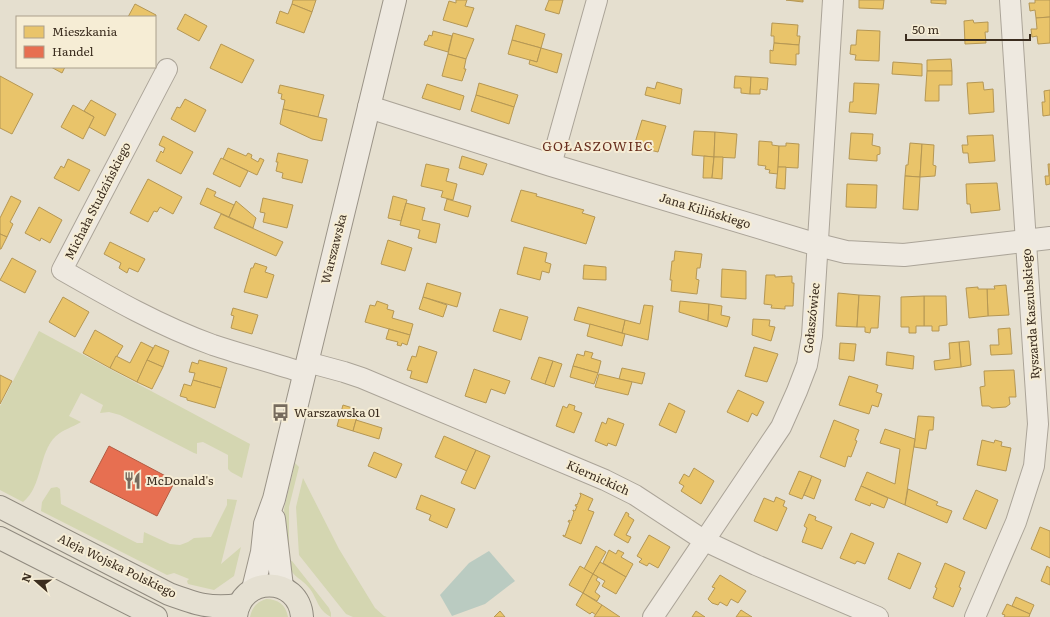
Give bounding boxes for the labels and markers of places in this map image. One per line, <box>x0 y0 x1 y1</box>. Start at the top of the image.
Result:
bus stop icon: Warszawska 01 <box>271 403 291 423</box>
place label: Warszawska 01 <box>294 403 380 421</box>
restaurant icon: McDonald's <box>123 471 143 491</box>
place label: McDonald's <box>146 471 214 489</box>

